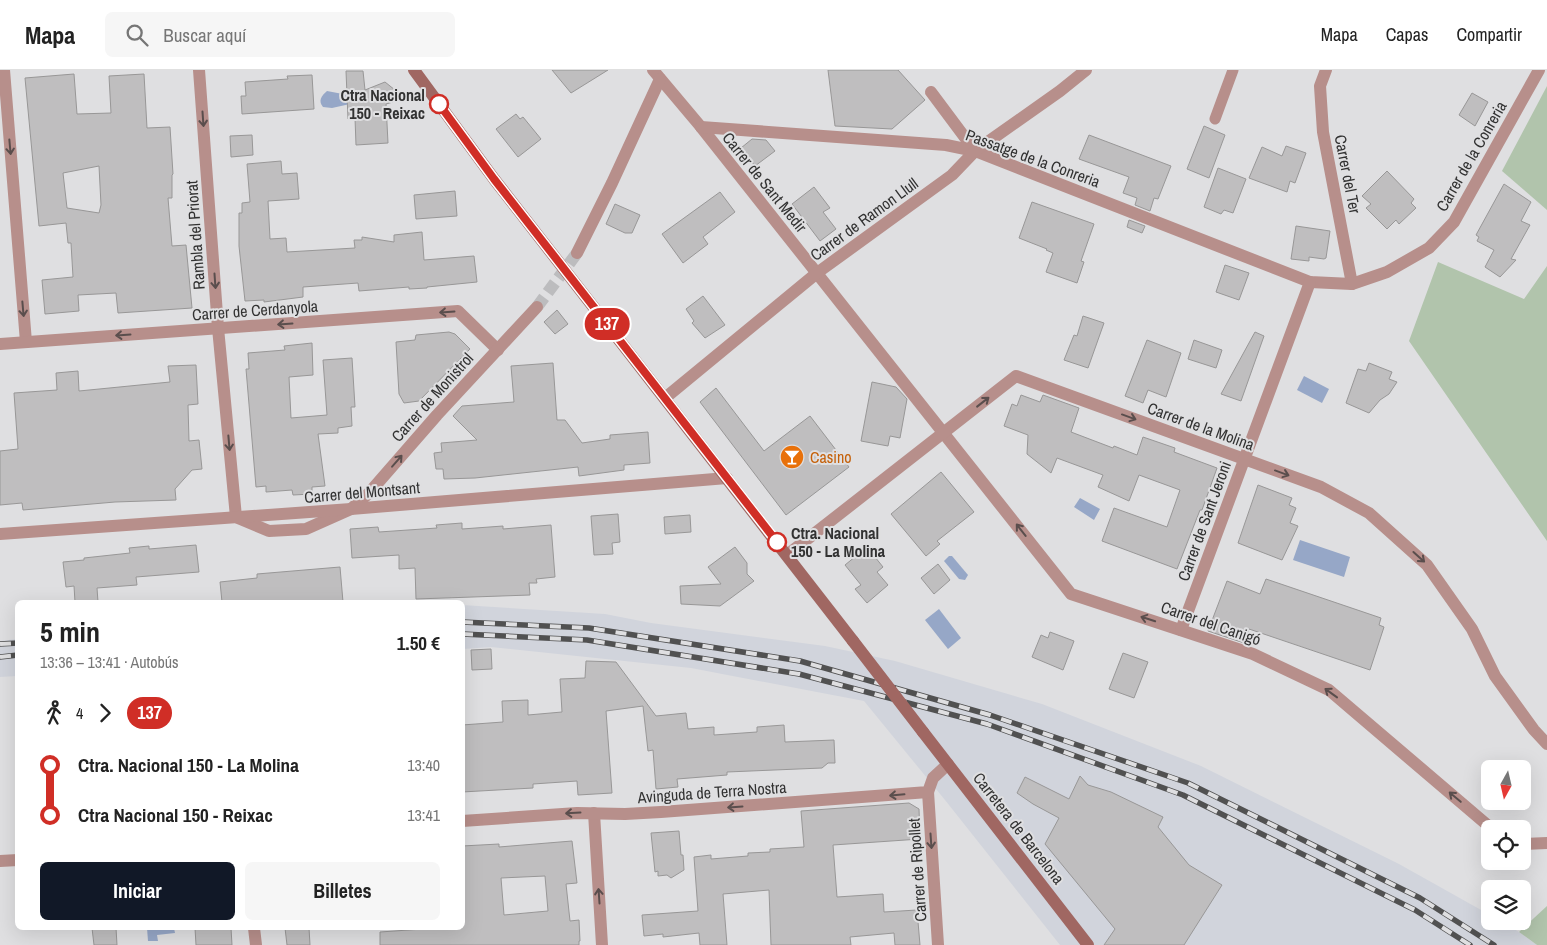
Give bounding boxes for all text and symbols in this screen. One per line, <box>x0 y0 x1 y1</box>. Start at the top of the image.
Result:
search box <box>105 12 455 57</box>
text: Mapa <box>25 19 75 51</box>
icon: search <box>123 21 151 49</box>
text: Buscar aquí <box>163 22 246 48</box>
text: Mapa <box>1321 22 1358 47</box>
text: Capas <box>1386 22 1428 47</box>
text: Compartir <box>1456 22 1522 47</box>
place label: Ctra Nacional 150 - Reixac <box>340 84 425 124</box>
marker: Ctra Nacional 150 - Reixac <box>429 94 449 114</box>
street label: Carrer de la Conreria <box>1430 96 1512 215</box>
one-way arrow <box>198 110 207 126</box>
street label: Passatge de la Conreria <box>963 123 1104 193</box>
street label: Carrer de Sant Medir <box>718 127 813 237</box>
street label: Carrer del Ter <box>1330 133 1367 216</box>
one-way arrow <box>5 138 14 154</box>
street label: Carrer de Ramon Llull <box>806 172 922 266</box>
street label: Rambla del Priorat <box>180 179 210 290</box>
one-way arrow <box>210 272 219 288</box>
street label: Carrer de Cerdanyola <box>191 295 319 325</box>
one-way arrow <box>18 300 28 316</box>
one-way arrow <box>439 307 455 317</box>
line badge: 137 <box>578 308 636 340</box>
text: 137 <box>595 311 619 336</box>
one-way arrow <box>277 319 293 328</box>
one-way arrow <box>115 331 131 340</box>
street label: Carrer de Monistrol <box>386 348 478 446</box>
street label: Carrer de la Molina <box>1144 396 1258 456</box>
one-way arrow <box>976 397 989 408</box>
one-way arrow <box>1121 413 1136 422</box>
one-way arrow <box>224 434 234 450</box>
bar icon: Casino <box>779 444 805 470</box>
place label: Casino <box>810 446 852 468</box>
one-way arrow <box>391 455 403 468</box>
street label: Carrer de Sant Jeroni <box>1172 458 1236 584</box>
one-way arrow <box>1274 469 1289 478</box>
street label: Carrer del Montsant <box>303 476 421 508</box>
place label: Ctra. Nacional 150 - La Molina <box>791 522 886 562</box>
one-way arrow <box>1016 523 1026 537</box>
marker: Ctra. Nacional 150 - La Molina <box>767 532 787 552</box>
one-way arrow <box>1412 551 1425 563</box>
street label: Carrer del Canigó <box>1158 596 1264 650</box>
text: 5 min <box>40 613 100 651</box>
one-way arrow <box>1141 614 1157 624</box>
text: 1.50 € <box>397 630 440 656</box>
text: 13:36 – 13:41 · Autobús <box>40 651 179 673</box>
one-way arrow <box>1325 687 1338 698</box>
icon: walk <box>40 699 68 727</box>
icon: forward <box>91 699 119 727</box>
text: 137 <box>137 700 162 725</box>
text: 4 <box>76 702 83 724</box>
text: Ctra. Nacional 150 - La Molina <box>78 752 299 778</box>
text: 13:40 <box>407 754 440 776</box>
north arrow <box>1481 760 1531 810</box>
map controls <box>1481 760 1531 930</box>
street label: Carretera de Barcelona <box>968 767 1070 889</box>
street label: Avinguda de Terra Nostra <box>636 776 788 808</box>
one-way arrow <box>890 790 906 800</box>
one-way arrow <box>1449 792 1462 803</box>
text: Ctra Nacional 150 - Reixac <box>78 802 273 828</box>
one-way arrow <box>728 802 744 812</box>
text: 13:41 <box>407 804 440 826</box>
one-way arrow <box>565 809 581 818</box>
street label: Carrer de Ripollet <box>902 817 932 922</box>
button: locate <box>1481 820 1531 870</box>
one-way arrow <box>927 832 936 848</box>
button: Iniciar <box>40 862 235 920</box>
button: Billetes <box>245 862 440 920</box>
button: layers <box>1481 880 1531 930</box>
one-way arrow <box>594 889 604 905</box>

